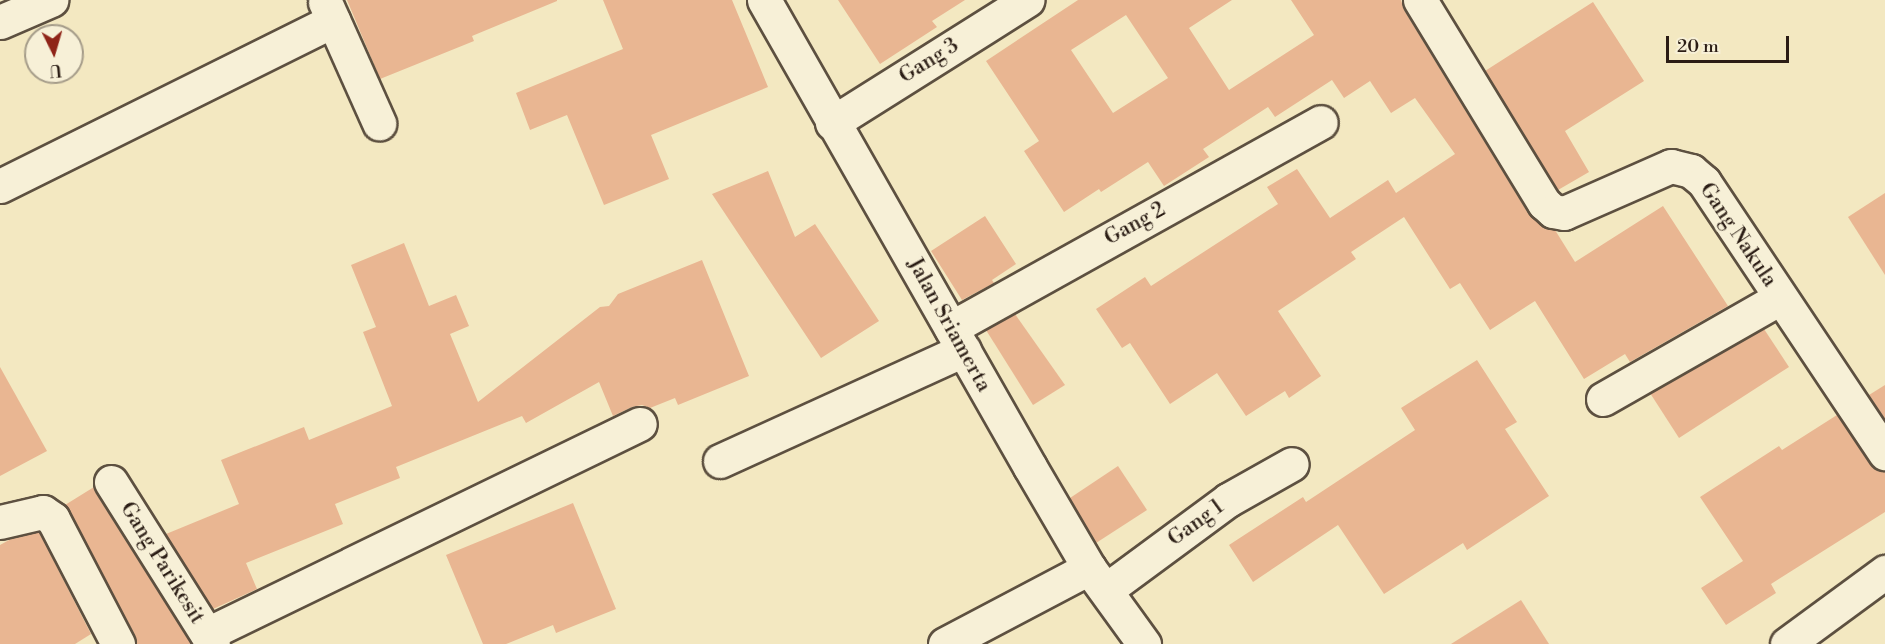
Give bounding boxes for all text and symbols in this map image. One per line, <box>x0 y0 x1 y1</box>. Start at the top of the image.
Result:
north arrow <box>24 24 84 84</box>
scale bar <box>1669 24 1792 62</box>
street label: Gang 3 <box>895 33 963 89</box>
text: 20 m <box>1677 35 1719 58</box>
text: U <box>48 59 62 80</box>
street label: Gang Nakula <box>1694 178 1782 292</box>
street label: Gang 2 <box>1100 197 1170 251</box>
street label: Jalan Sriamerta <box>902 254 996 396</box>
street label: Gang 1 <box>1163 494 1229 552</box>
street label: Gang Parikesit <box>115 497 209 629</box>

